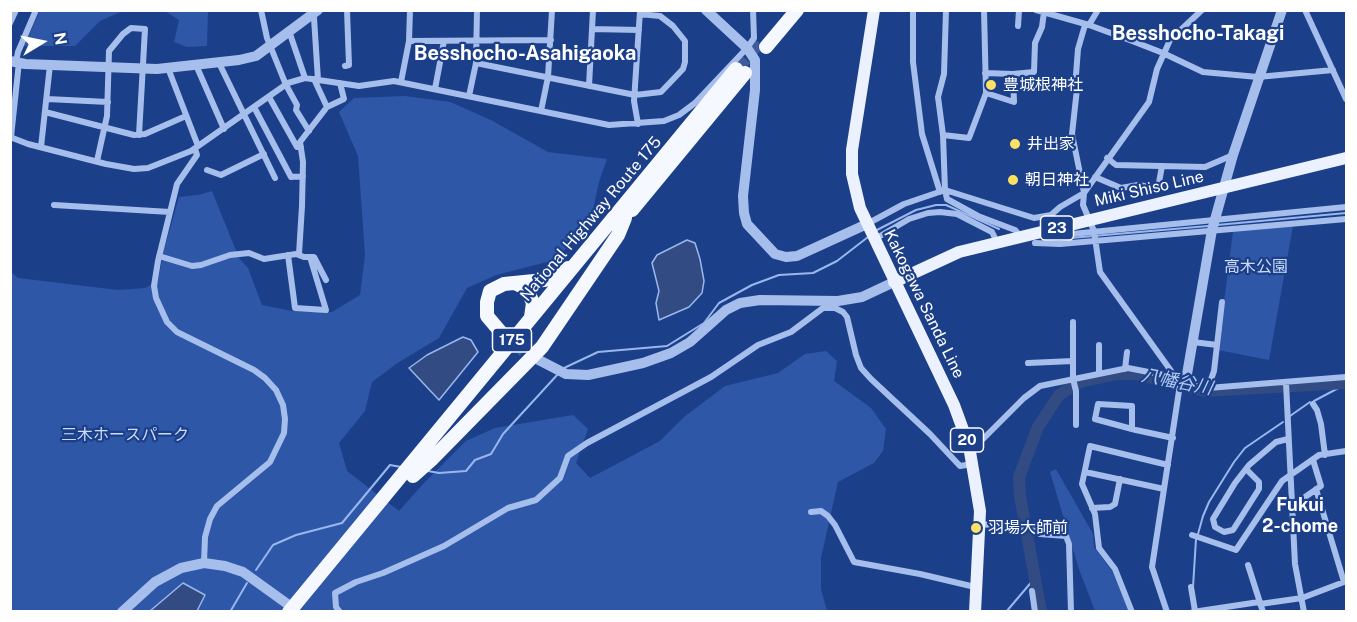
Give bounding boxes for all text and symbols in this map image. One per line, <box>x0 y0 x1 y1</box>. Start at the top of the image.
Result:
north arrow <box>12 12 72 72</box>
district label: Besshocho-Takagi <box>1112 22 1284 46</box>
text: N <box>50 31 71 47</box>
district label: Besshocho-Asahigaoka <box>414 42 636 66</box>
place label: 豊城根神社 <box>1003 75 1083 95</box>
marker: 豊城根神社 <box>984 78 998 92</box>
street label: National Highway Route 175 <box>516 133 666 305</box>
place label: 井出家 <box>1027 134 1075 154</box>
marker: 井出家 <box>1008 137 1022 151</box>
street label: Miki Shiso Line <box>1092 167 1206 211</box>
place label: 朝日神社 <box>1025 170 1089 190</box>
marker: 朝日神社 <box>1006 173 1020 187</box>
road number: 23 <box>1040 216 1074 240</box>
street label: Kakogawa Sanda Line <box>880 226 968 382</box>
park label: 高木公園 <box>1224 257 1288 277</box>
road number: 175 <box>492 328 532 352</box>
water label: 八幡谷川 <box>1140 365 1214 399</box>
park label: 三木ホースパーク <box>61 425 189 445</box>
road number: 20 <box>950 428 984 452</box>
district label: Fukui 2-chome <box>1262 494 1338 536</box>
place label: 羽場大師前 <box>988 518 1068 538</box>
marker: 羽場大師前 <box>969 521 983 535</box>

